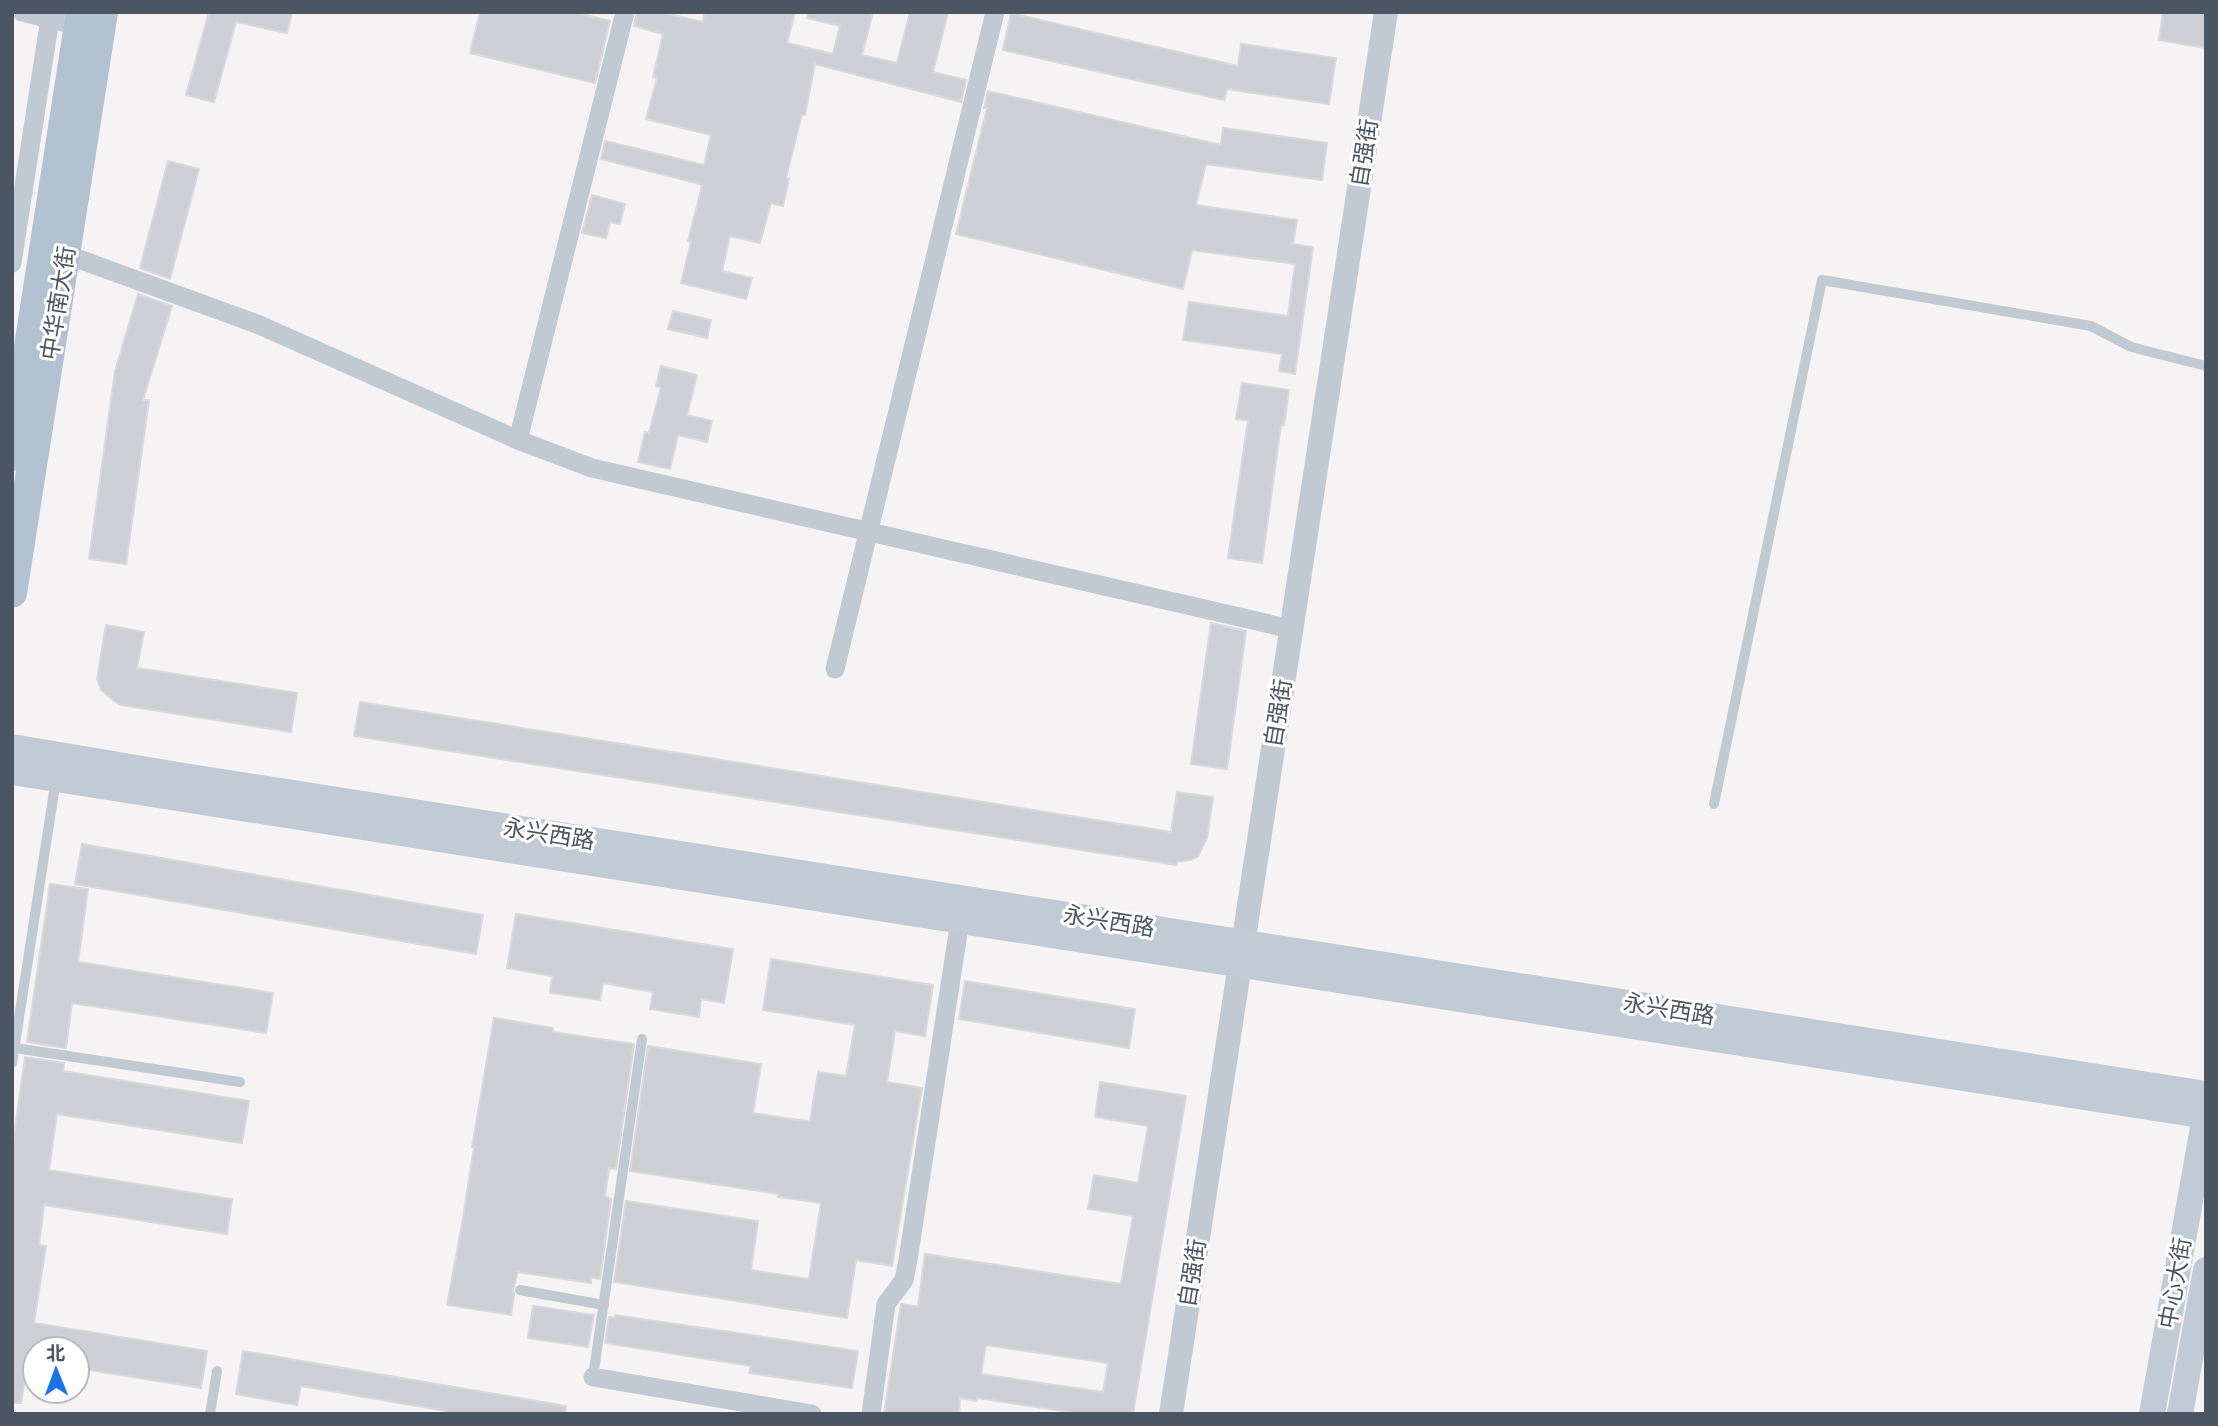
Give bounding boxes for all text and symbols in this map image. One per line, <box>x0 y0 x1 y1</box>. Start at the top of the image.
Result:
street label: 自强街 <box>1345 117 1383 189</box>
street label: 中华南大街 <box>35 244 81 362</box>
street label: 自强街 <box>1259 677 1297 749</box>
street label: 永兴西路 <box>501 813 597 855</box>
street label: 永兴西路 <box>1061 900 1157 942</box>
street label: 永兴西路 <box>1621 988 1717 1030</box>
street label: 中心大街 <box>2153 1235 2197 1331</box>
street label: 自强街 <box>1173 1237 1211 1309</box>
north arrow <box>21 1335 91 1405</box>
text: 北 <box>46 1342 65 1365</box>

